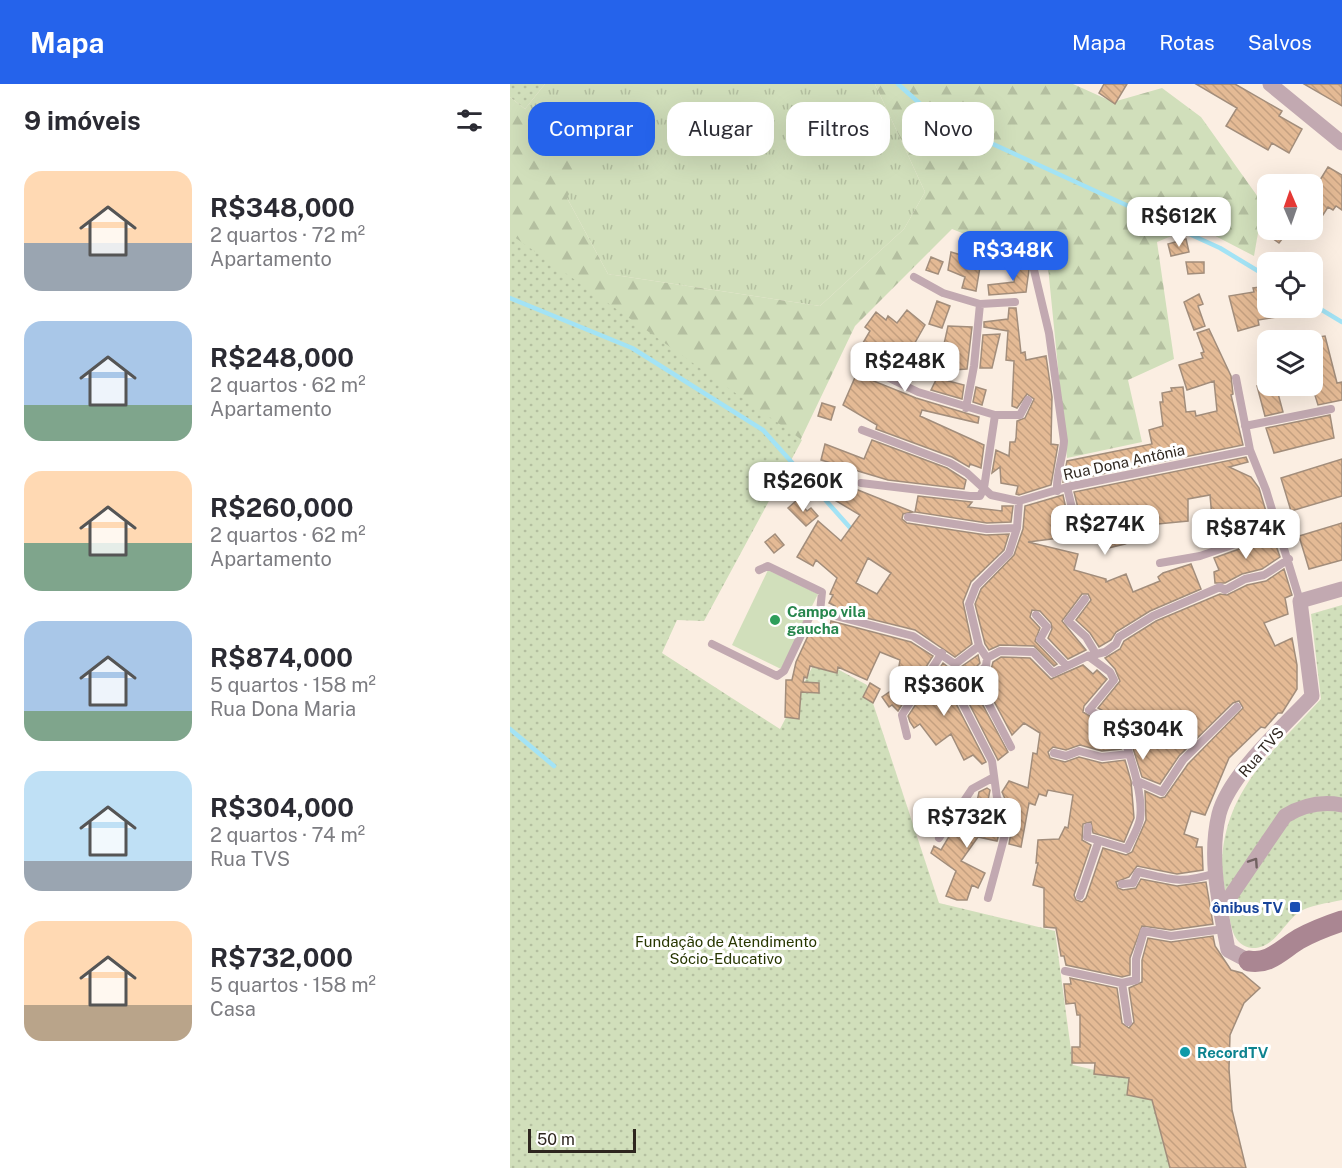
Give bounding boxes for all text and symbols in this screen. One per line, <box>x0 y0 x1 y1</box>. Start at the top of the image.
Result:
text: Mapa <box>30 26 104 59</box>
text: Mapa <box>1072 30 1126 55</box>
text: Rotas <box>1159 30 1215 55</box>
text: Salvos <box>1248 30 1312 55</box>
chip: Comprar <box>528 102 655 156</box>
chip: Alugar <box>667 102 774 156</box>
chip: Filtros <box>786 102 890 156</box>
chip: Novo <box>902 102 994 156</box>
icon: filters <box>453 104 486 137</box>
text: 9 imóveis <box>24 105 141 136</box>
north arrow <box>1257 174 1323 240</box>
map controls <box>1257 174 1323 396</box>
text: R$348,000 <box>210 192 355 223</box>
icon: home <box>72 195 144 267</box>
pin: R$612K <box>1130 197 1228 248</box>
text: R$612K <box>1141 204 1217 228</box>
text: 2 quartos · 72 m² <box>210 223 365 247</box>
pin: R$348K <box>964 231 1062 282</box>
text: R$348K <box>972 238 1054 262</box>
text: Apartamento <box>210 247 332 271</box>
button: locate <box>1257 252 1323 318</box>
button: layers <box>1257 330 1323 396</box>
text: R$248,000 <box>210 342 354 373</box>
pin: R$248K <box>856 342 954 393</box>
icon: home <box>72 345 144 417</box>
text: R$248K <box>864 349 946 373</box>
text: 2 quartos · 62 m² <box>210 373 365 397</box>
text: Apartamento <box>210 397 332 421</box>
street label: Rua Dona Antônia <box>1062 441 1186 483</box>
pin: R$260K <box>754 462 852 513</box>
text: R$260K <box>763 469 843 493</box>
text: R$260,000 <box>210 492 353 523</box>
icon: home <box>72 495 144 567</box>
pin: R$274K <box>1056 505 1154 556</box>
pin: R$874K <box>1197 509 1295 560</box>
text: R$274K <box>1065 512 1145 536</box>
text: R$874K <box>1206 516 1286 540</box>
text: 2 quartos · 62 m² <box>210 523 365 547</box>
text: Apartamento <box>210 547 332 571</box>
place label: Campo vila gaucha <box>787 603 866 637</box>
marker: Campo vila gaucha <box>768 613 782 627</box>
text: R$874,000 <box>210 642 353 673</box>
icon: home <box>72 645 144 717</box>
pin: R$360K <box>895 666 993 717</box>
text: 5 quartos · 158 m² <box>210 673 376 697</box>
text: R$360K <box>903 673 985 697</box>
text: Rua Dona Maria <box>210 697 356 721</box>
pin: R$304K <box>1094 710 1192 761</box>
text: R$304K <box>1102 717 1184 741</box>
street label: Rua TVS <box>1235 724 1287 780</box>
text: R$304,000 <box>210 792 354 823</box>
icon: home <box>72 795 144 867</box>
pin: R$732K <box>918 798 1016 849</box>
text: R$732K <box>927 805 1007 829</box>
text: 2 quartos · 74 m² <box>210 823 365 847</box>
text: Rua TVS <box>210 847 290 871</box>
one-way arrow <box>1247 857 1258 868</box>
place label: ônibus TV <box>1212 899 1283 916</box>
marker: ônibus TV <box>1288 900 1302 914</box>
park label: Fundação de Atendimento Sócio-Educativo <box>635 933 817 967</box>
text: R$732,000 <box>210 942 353 973</box>
icon: home <box>72 945 144 1017</box>
text: 5 quartos · 158 m² <box>210 973 376 997</box>
text: Casa <box>210 997 256 1021</box>
place label: RecordTV <box>1197 1044 1269 1061</box>
marker: RecordTV <box>1178 1045 1192 1059</box>
scale bar <box>528 1126 636 1154</box>
text: 50 m <box>537 1130 575 1149</box>

